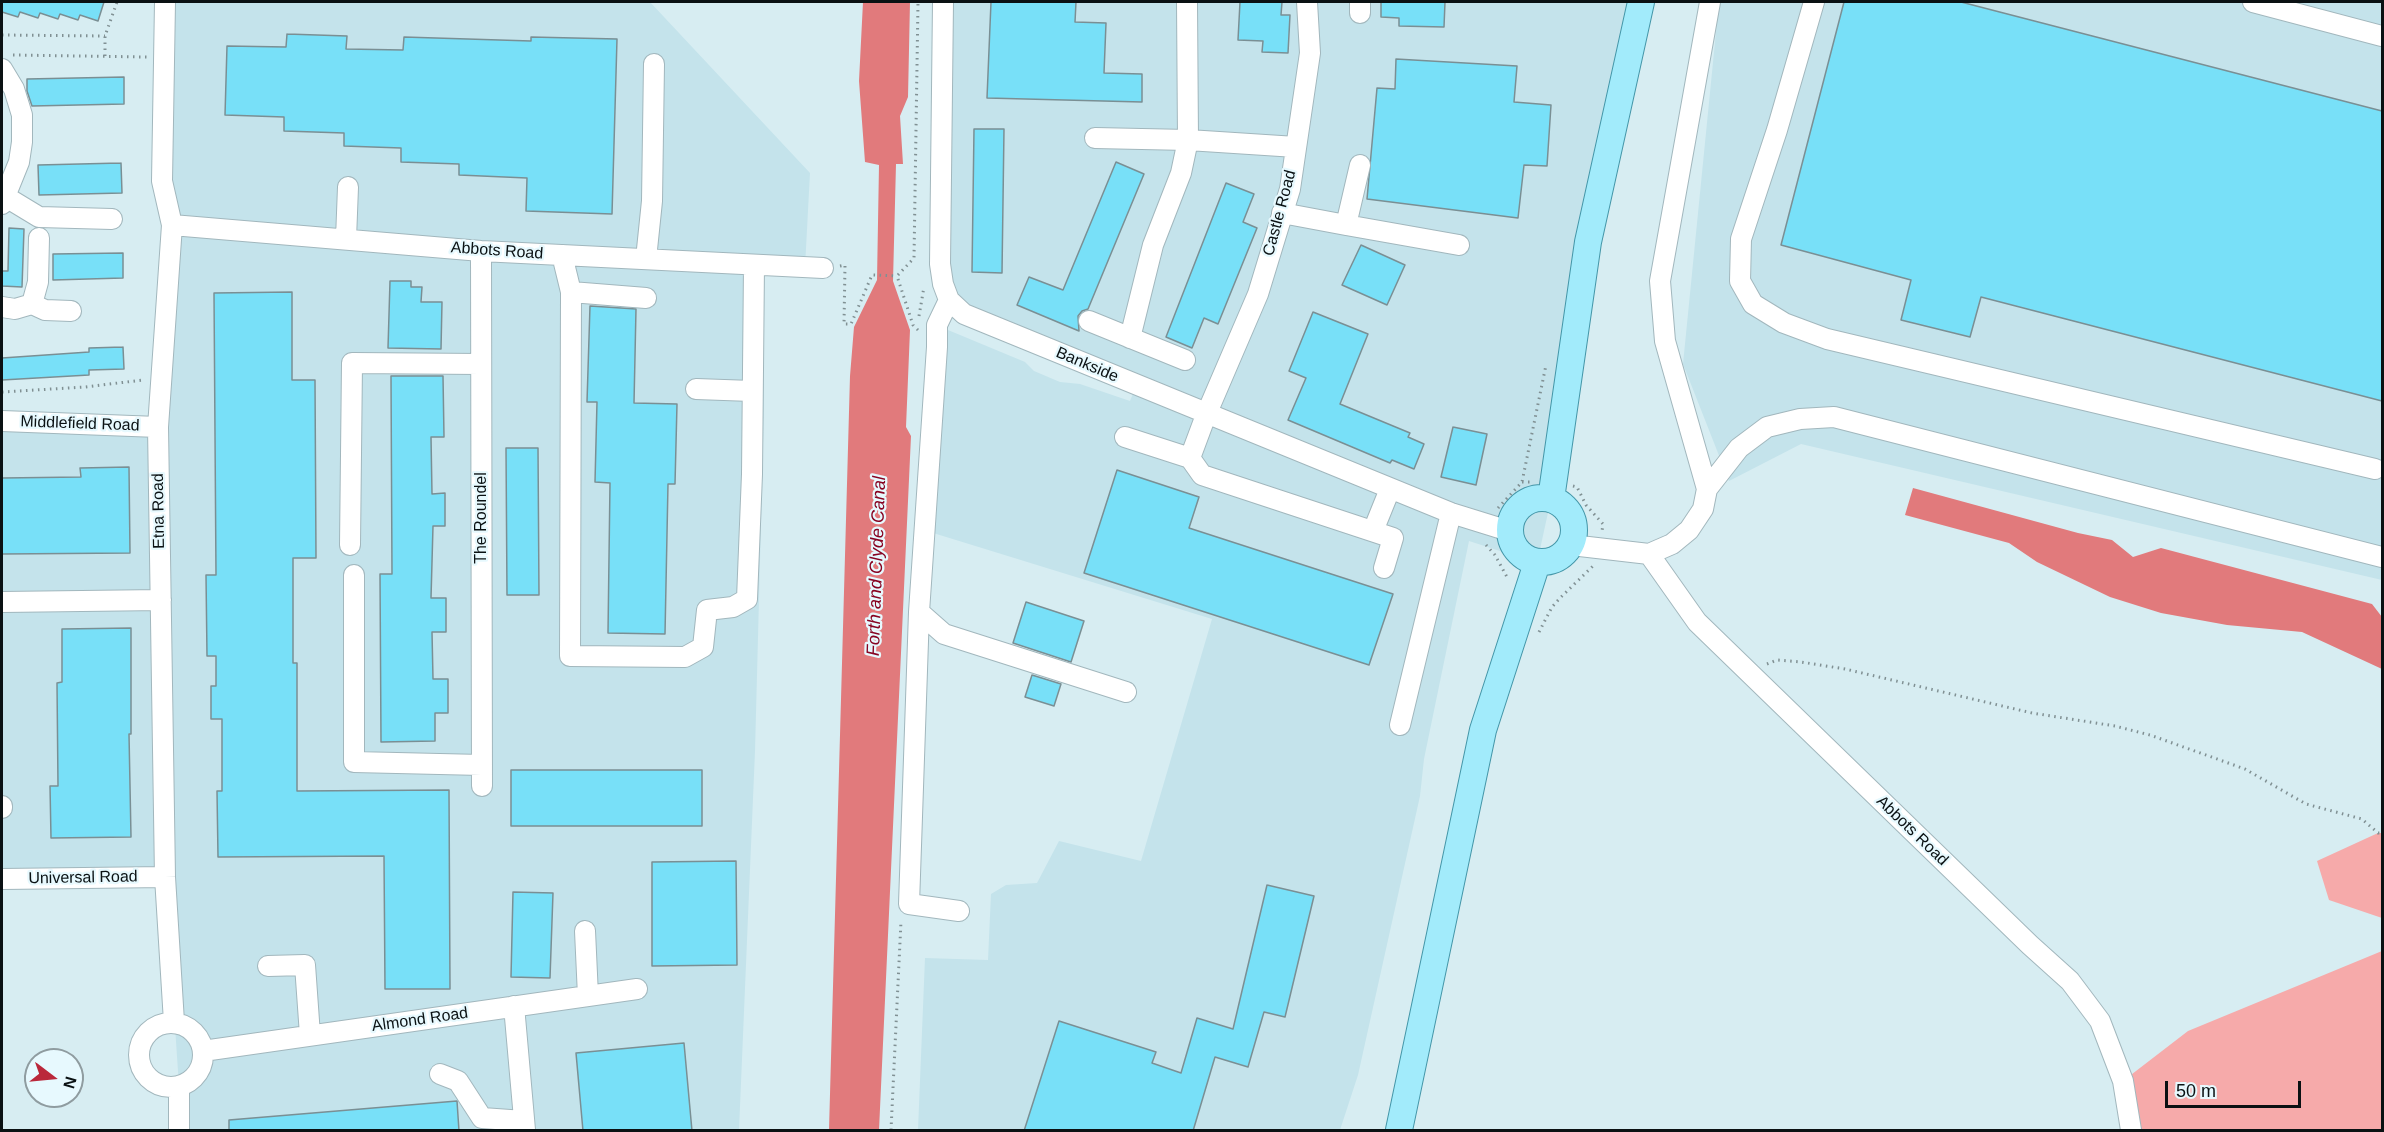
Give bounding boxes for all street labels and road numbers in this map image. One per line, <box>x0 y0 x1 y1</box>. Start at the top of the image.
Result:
street label: Castle Road <box>1259 168 1301 258</box>
street label: Abbots Road <box>450 238 544 264</box>
street label: Bankside <box>1053 343 1121 387</box>
street label: Middlefield Road <box>20 412 140 436</box>
street label: The Roundel <box>472 472 492 564</box>
street label: Etna Road <box>149 473 169 549</box>
street label: Abbots Road <box>1872 792 1952 870</box>
street label: Universal Road <box>28 867 138 889</box>
street label: Almond Road <box>371 1004 469 1036</box>

